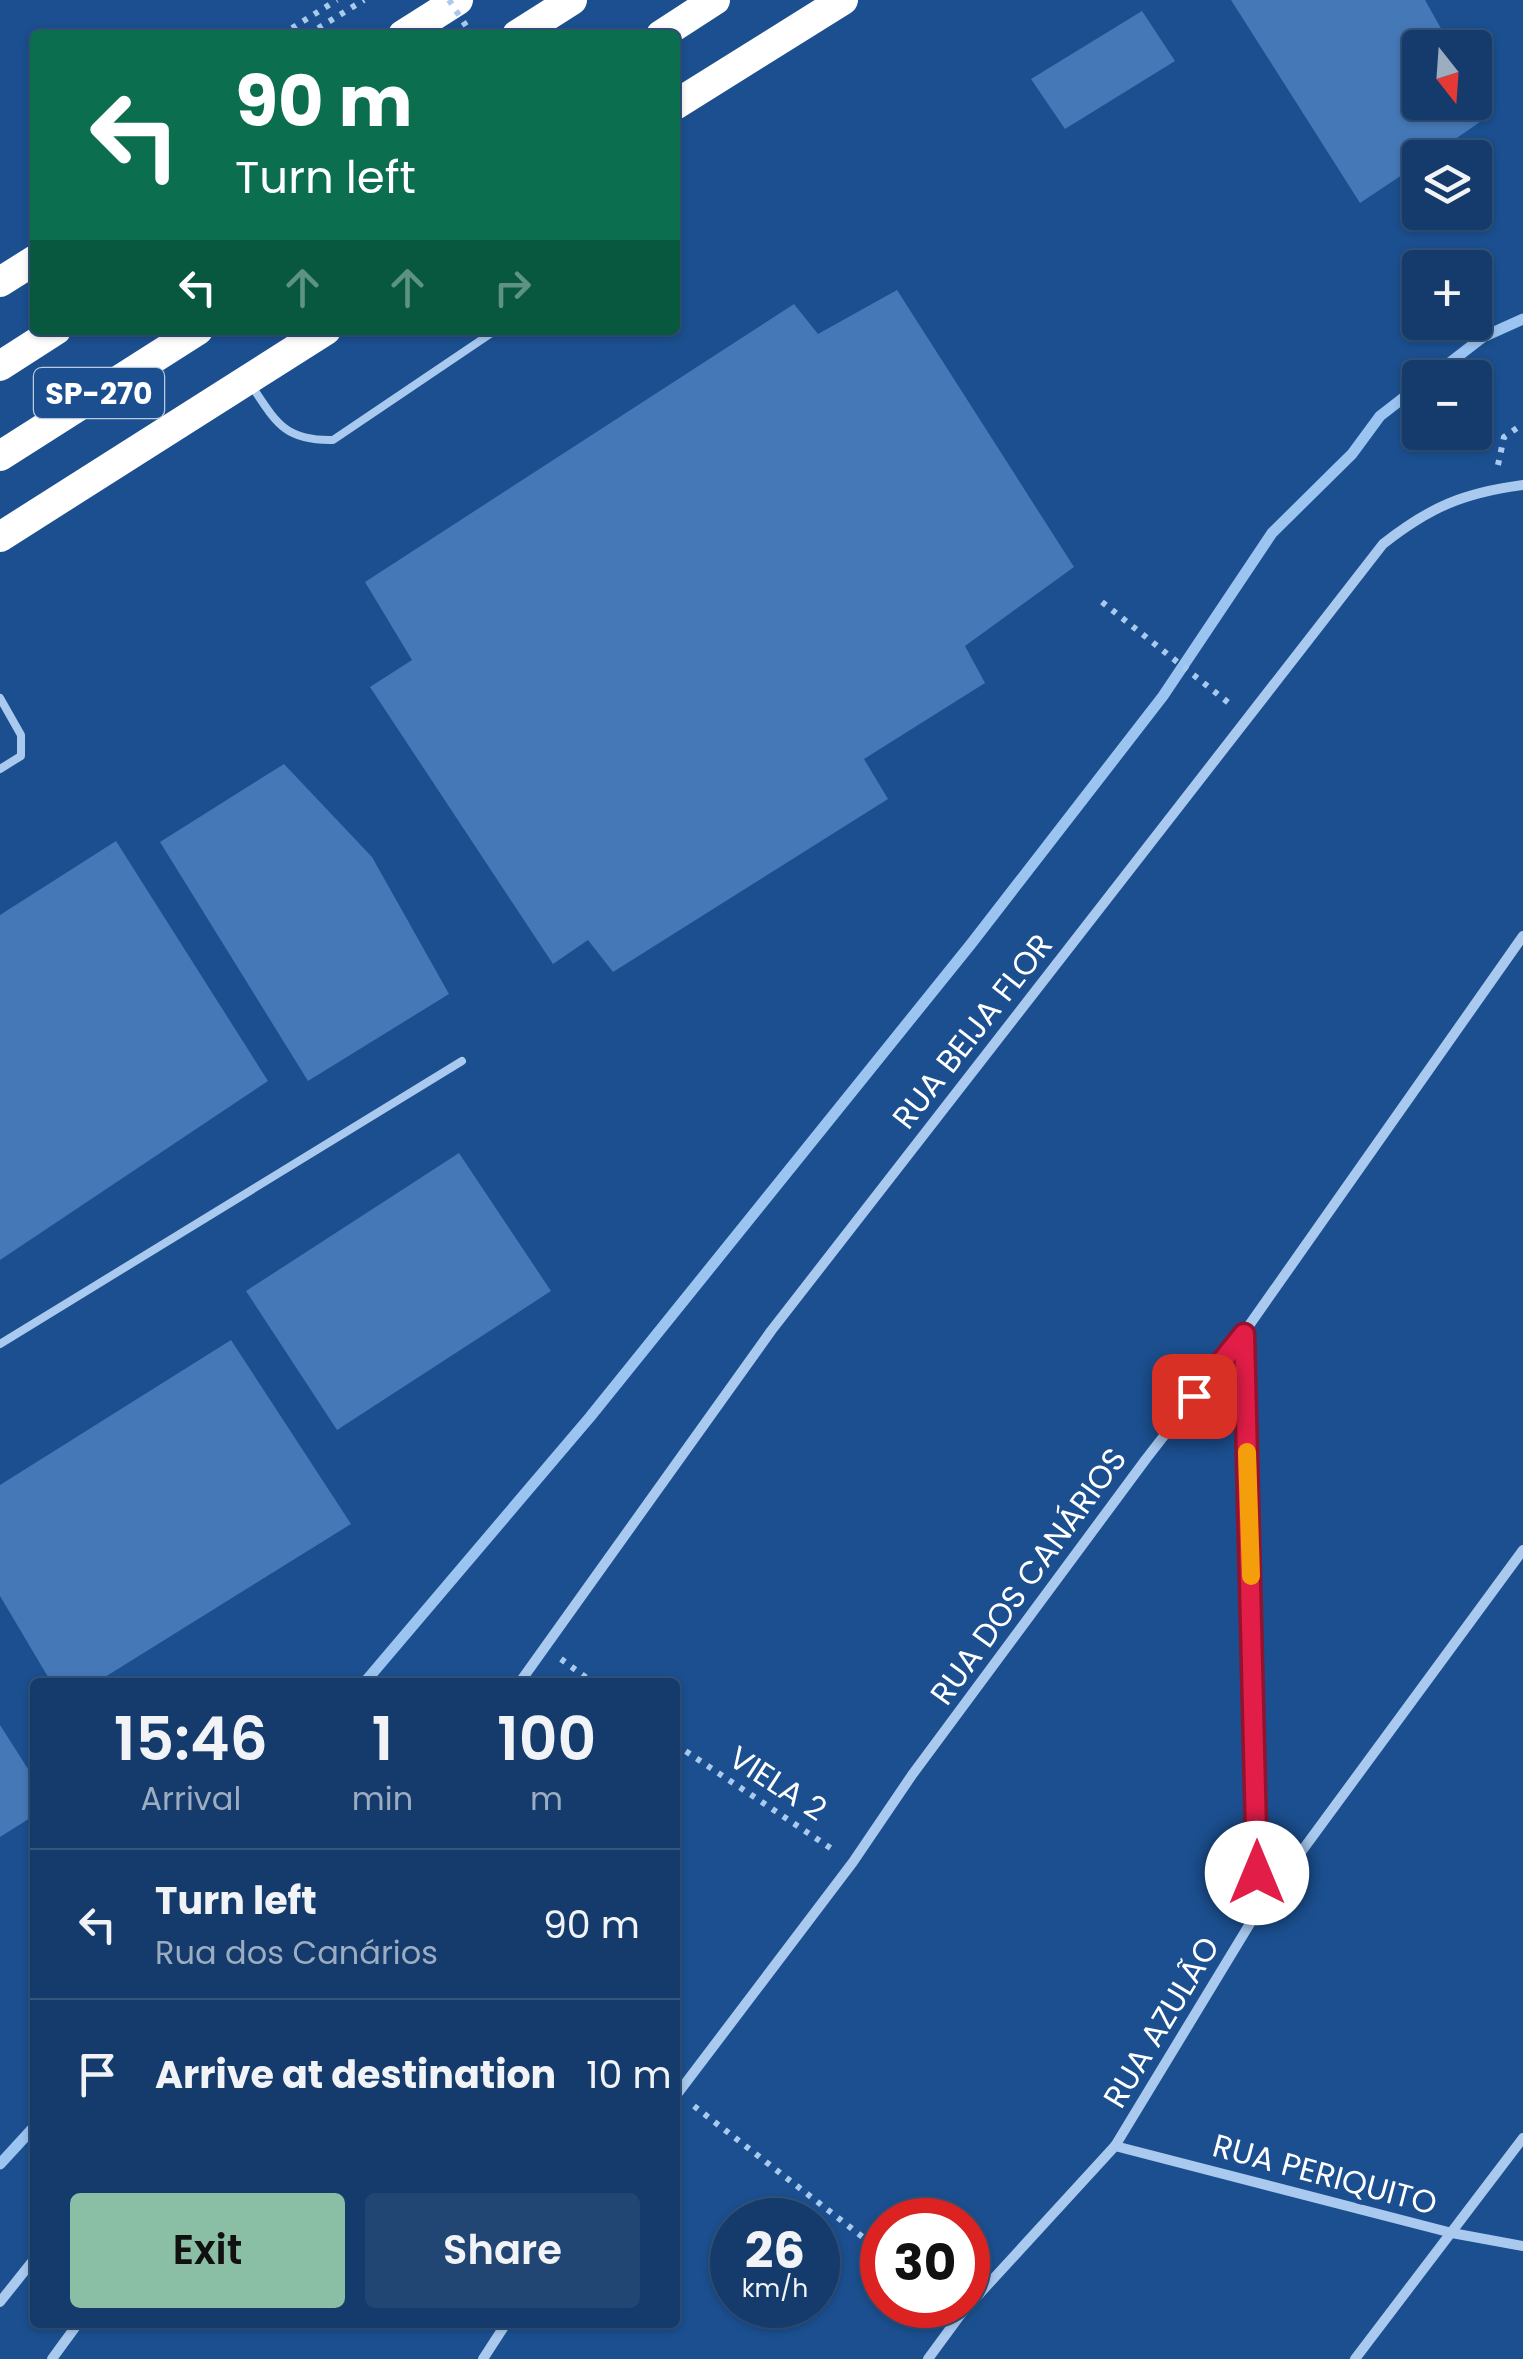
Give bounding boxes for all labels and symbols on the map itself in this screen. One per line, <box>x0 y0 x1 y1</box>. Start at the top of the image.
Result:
north arrow <box>1402 30 1492 120</box>
road number: SP-270 <box>34 368 164 418</box>
street label: RUA BEIJA FLOR <box>881 924 1063 1138</box>
pin <box>1152 1354 1237 1439</box>
street label: RUA DOS CANÁRIOS <box>919 1438 1137 1714</box>
street label: VIELA 2 <box>720 1735 836 1831</box>
position arrow <box>1205 1821 1309 1925</box>
street label: RUA AZULÃO <box>1092 1928 1230 2116</box>
street label: RUA PERIQUITO <box>1208 2122 1442 2226</box>
speed limit sign: 30 <box>860 2198 990 2328</box>

